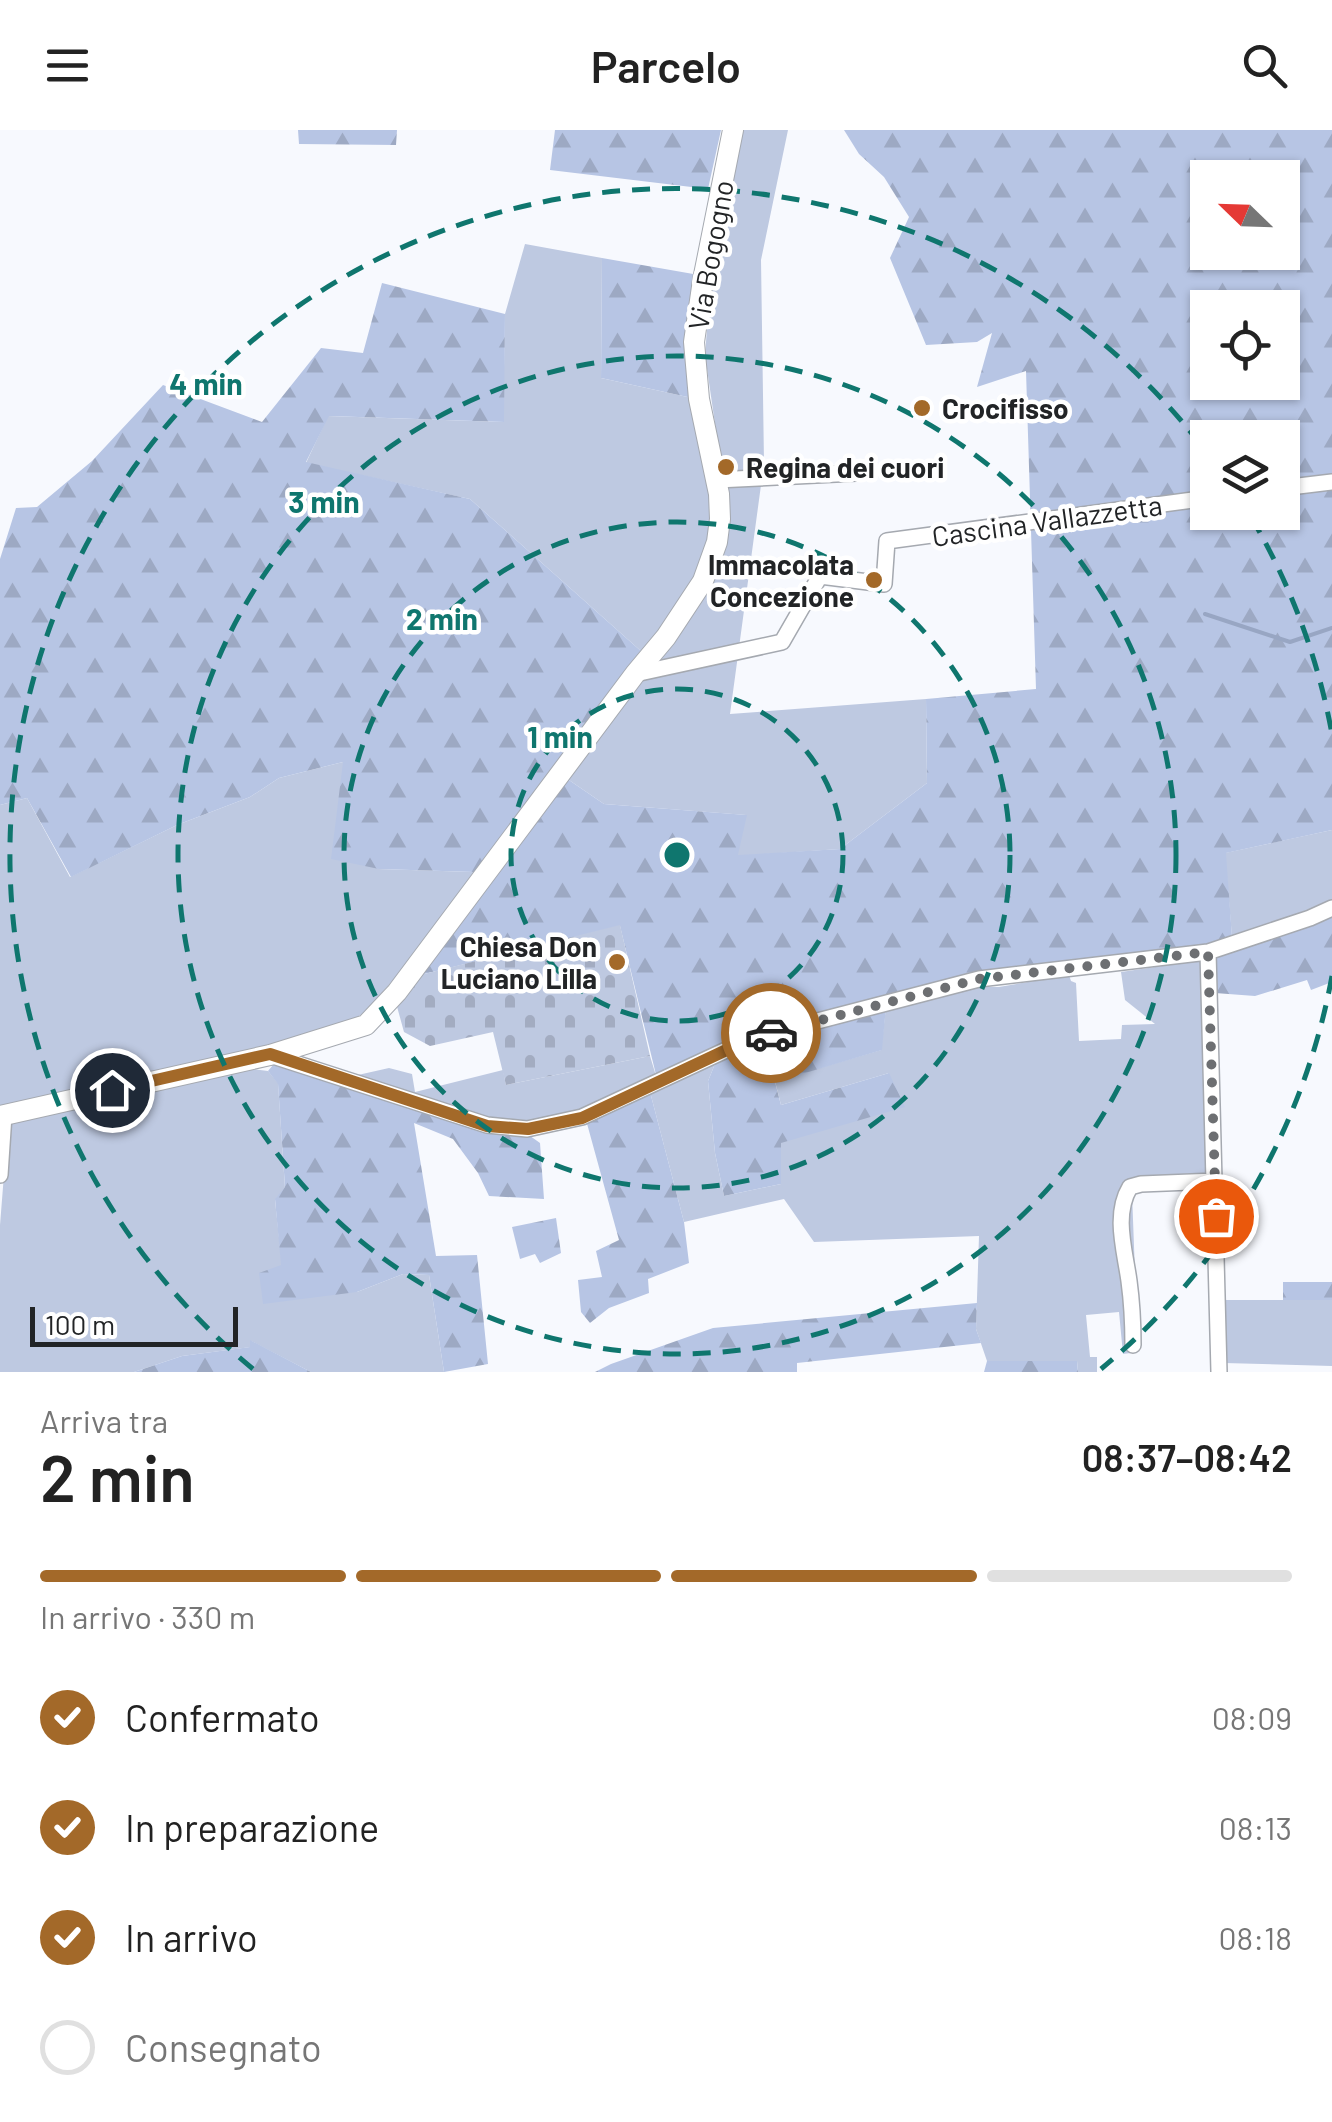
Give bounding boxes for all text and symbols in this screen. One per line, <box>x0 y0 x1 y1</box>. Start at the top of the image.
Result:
icon: menu <box>40 38 95 93</box>
text: Parcelo <box>591 38 741 92</box>
icon: search <box>1237 38 1292 93</box>
north arrow <box>1190 160 1300 270</box>
map controls <box>1190 160 1300 530</box>
street label: Via Bogogno <box>680 177 740 333</box>
button: locate <box>1190 290 1300 400</box>
text: 4 min <box>169 365 243 401</box>
place label: Crocifisso <box>942 391 1069 425</box>
marker: Crocifisso <box>911 397 933 419</box>
button: layers <box>1190 420 1300 530</box>
place label: Regina dei cuori <box>746 450 944 484</box>
marker: Regina dei cuori <box>715 456 737 478</box>
text: 3 min <box>288 483 360 519</box>
street label: Cascina Vallazzetta <box>930 487 1164 553</box>
place label: Immacolata Concezione <box>708 547 854 613</box>
marker: Immacolata Concezione <box>863 569 885 591</box>
text: 2 min <box>406 600 478 636</box>
text: 1 min <box>527 718 593 754</box>
centre of rings <box>659 837 695 873</box>
place label: Chiesa Don Luciano Lilla <box>441 929 597 995</box>
marker: Chiesa Don Luciano Lilla <box>606 951 628 973</box>
courier <box>721 983 821 1083</box>
icon: car <box>744 1006 799 1061</box>
pin <box>70 1048 155 1133</box>
icon: home <box>85 1063 140 1118</box>
pin <box>1174 1174 1259 1259</box>
icon: bag <box>1189 1189 1244 1244</box>
scale bar <box>30 1302 238 1346</box>
text: 100 m <box>45 1307 115 1341</box>
text: Arriva tra <box>40 1401 168 1439</box>
text: 08:37–08:42 <box>1082 1434 1292 1480</box>
text: 2 min <box>40 1437 195 1515</box>
text: In arrivo · 330 m <box>40 1597 255 1635</box>
icon: check <box>40 1690 95 1745</box>
text: Confermato <box>125 1694 320 1740</box>
text: 08:09 <box>1212 1698 1292 1736</box>
icon: check <box>40 1800 95 1855</box>
text: In preparazione <box>125 1804 379 1850</box>
text: 08:13 <box>1219 1808 1292 1846</box>
icon: check <box>40 1910 95 1965</box>
text: In arrivo <box>125 1914 258 1960</box>
text: 08:18 <box>1219 1918 1292 1956</box>
text: Consegnato <box>125 2024 322 2070</box>

